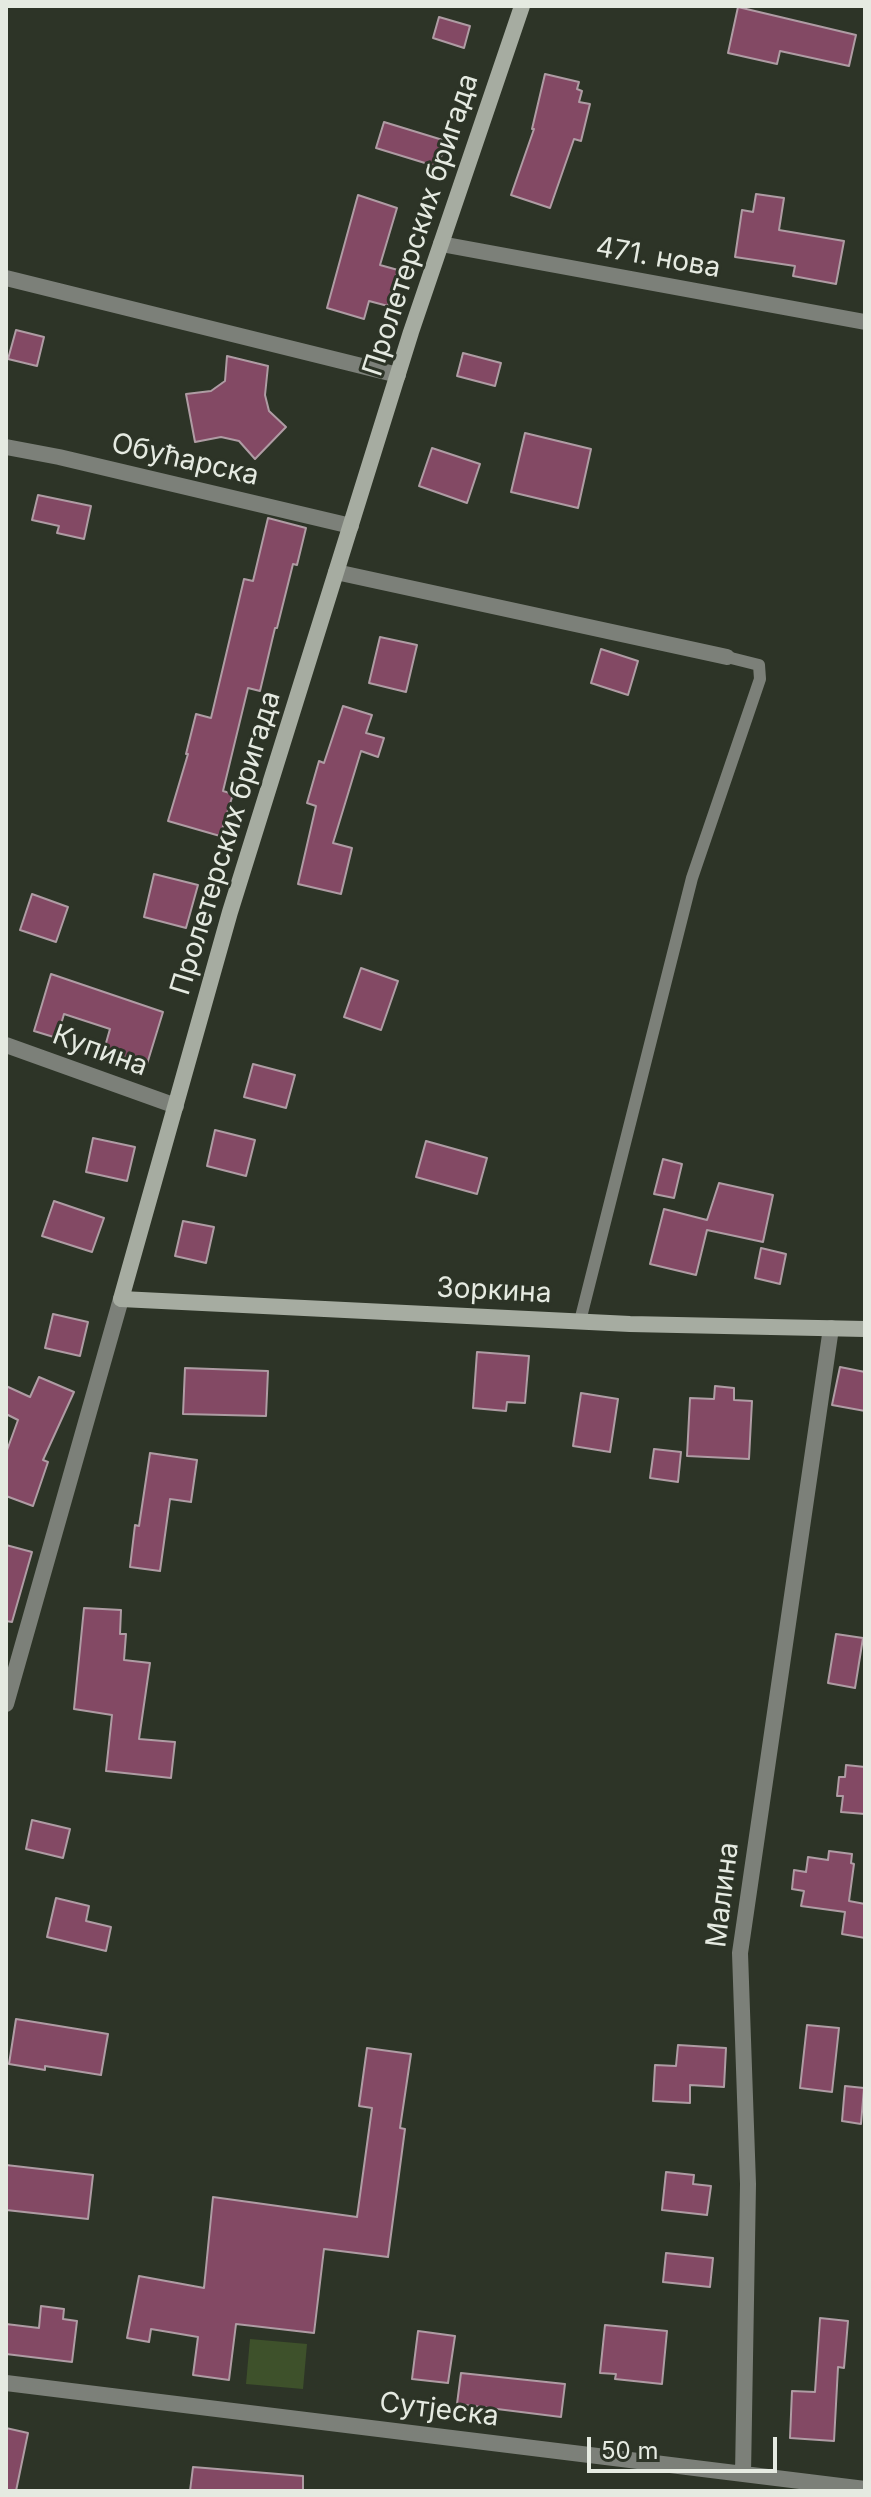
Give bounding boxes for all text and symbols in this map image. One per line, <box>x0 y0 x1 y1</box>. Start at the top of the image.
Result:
street label: Пролетерских бригада <box>356 70 486 380</box>
street label: 471. нова <box>593 231 723 285</box>
street label: Обућарска <box>108 427 262 493</box>
street label: Пролетерских бригада <box>164 687 288 999</box>
street label: Купина <box>48 1018 152 1084</box>
street label: Зоркина <box>436 1271 552 1311</box>
street label: Малина <box>700 1840 746 1950</box>
street label: Сутјеска <box>377 2386 501 2434</box>
scale bar <box>591 2421 781 2471</box>
text: 50 m <box>601 2436 659 2465</box>

